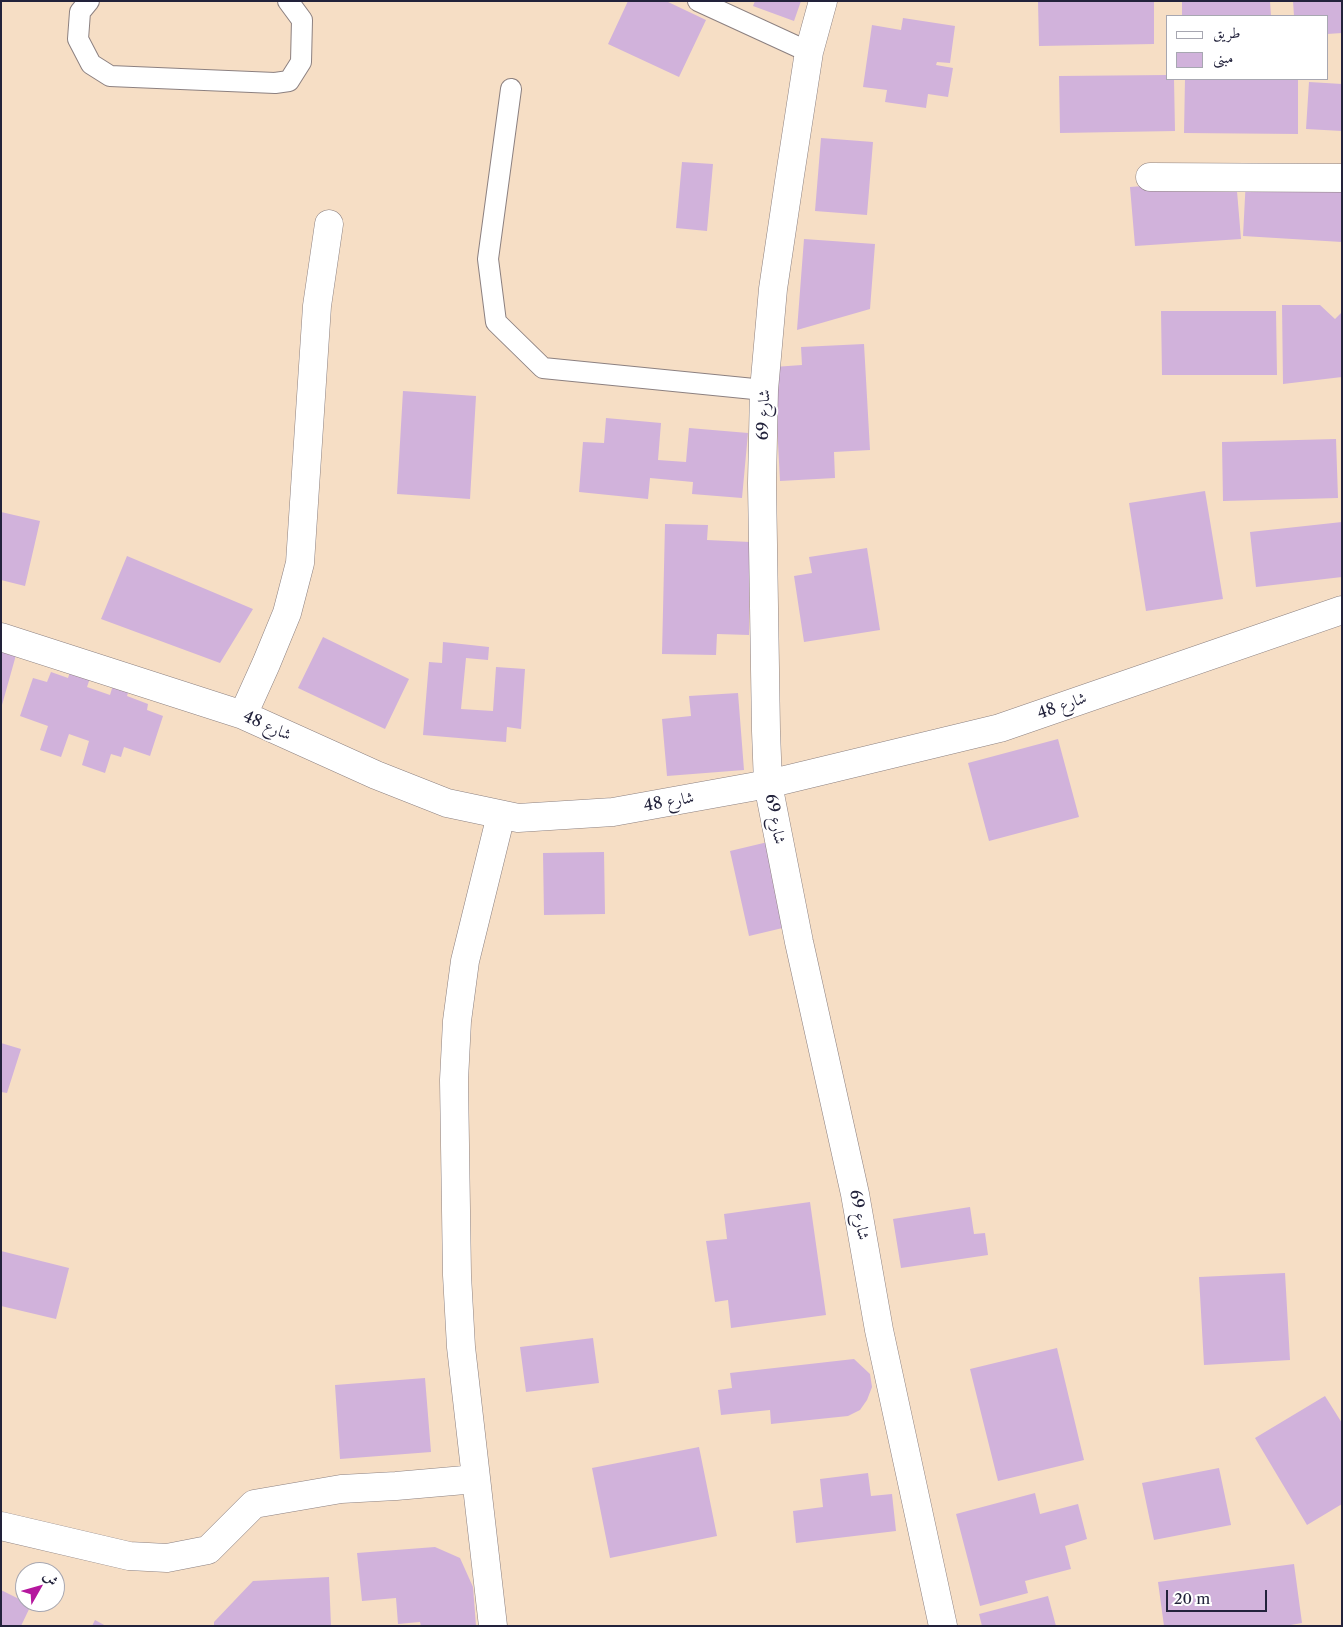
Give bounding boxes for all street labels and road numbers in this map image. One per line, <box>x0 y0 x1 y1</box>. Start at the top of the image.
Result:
street label: شارع 69 <box>754 389 774 441</box>
street label: شارع 48 <box>1035 689 1089 723</box>
street label: شارع 48 <box>240 707 294 745</box>
street label: شارع 48 <box>642 788 696 816</box>
street label: شارع 69 <box>761 792 789 846</box>
street label: شارع 69 <box>845 1188 873 1242</box>

